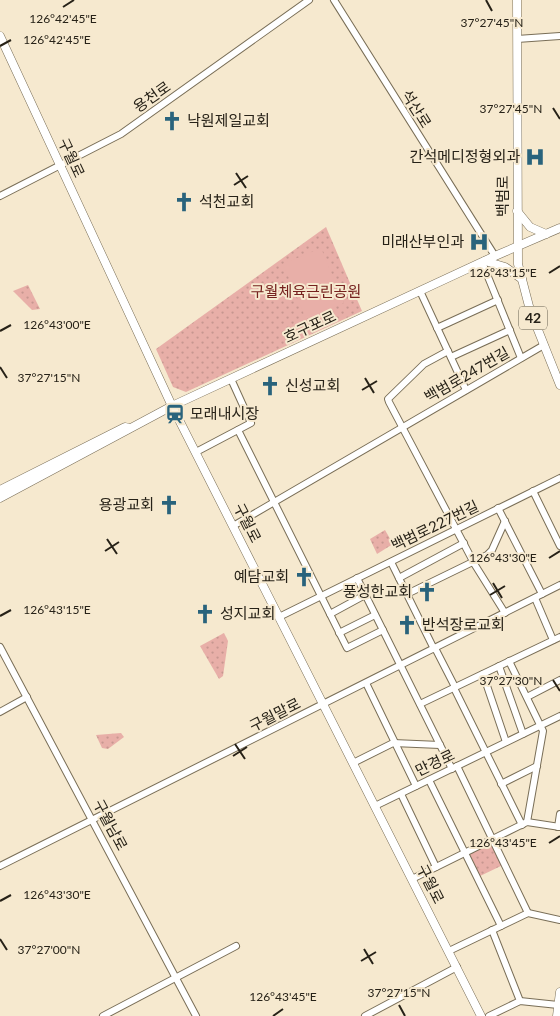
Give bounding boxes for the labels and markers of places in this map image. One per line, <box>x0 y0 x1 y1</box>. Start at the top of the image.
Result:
church icon: 낙원제일교회 <box>161 110 183 132</box>
place label: 낙원제일교회 <box>187 111 270 129</box>
hospital icon: 간석메디정형외과 <box>524 146 546 168</box>
place label: 간석메디정형외과 <box>410 147 520 165</box>
church icon: 석천교회 <box>173 191 195 213</box>
place label: 석천교회 <box>199 192 254 210</box>
hospital icon: 미래산부인과 <box>468 231 490 253</box>
place label: 미래산부인과 <box>381 232 464 250</box>
church icon: 신성교회 <box>259 375 281 397</box>
place label: 신성교회 <box>285 376 340 394</box>
station icon: 모래내시장 <box>164 403 186 425</box>
place label: 모래내시장 <box>190 404 259 422</box>
church icon: 용광교회 <box>158 494 180 516</box>
place label: 용광교회 <box>99 495 154 513</box>
church icon: 예담교회 <box>293 566 315 588</box>
place label: 예담교회 <box>234 567 289 585</box>
church icon: 풍성한교회 <box>416 581 438 603</box>
place label: 풍성한교회 <box>343 582 412 600</box>
church icon: 성지교회 <box>194 603 216 625</box>
place label: 성지교회 <box>220 604 275 622</box>
church icon: 반석장로교회 <box>396 614 418 636</box>
place label: 반석장로교회 <box>422 615 505 633</box>

